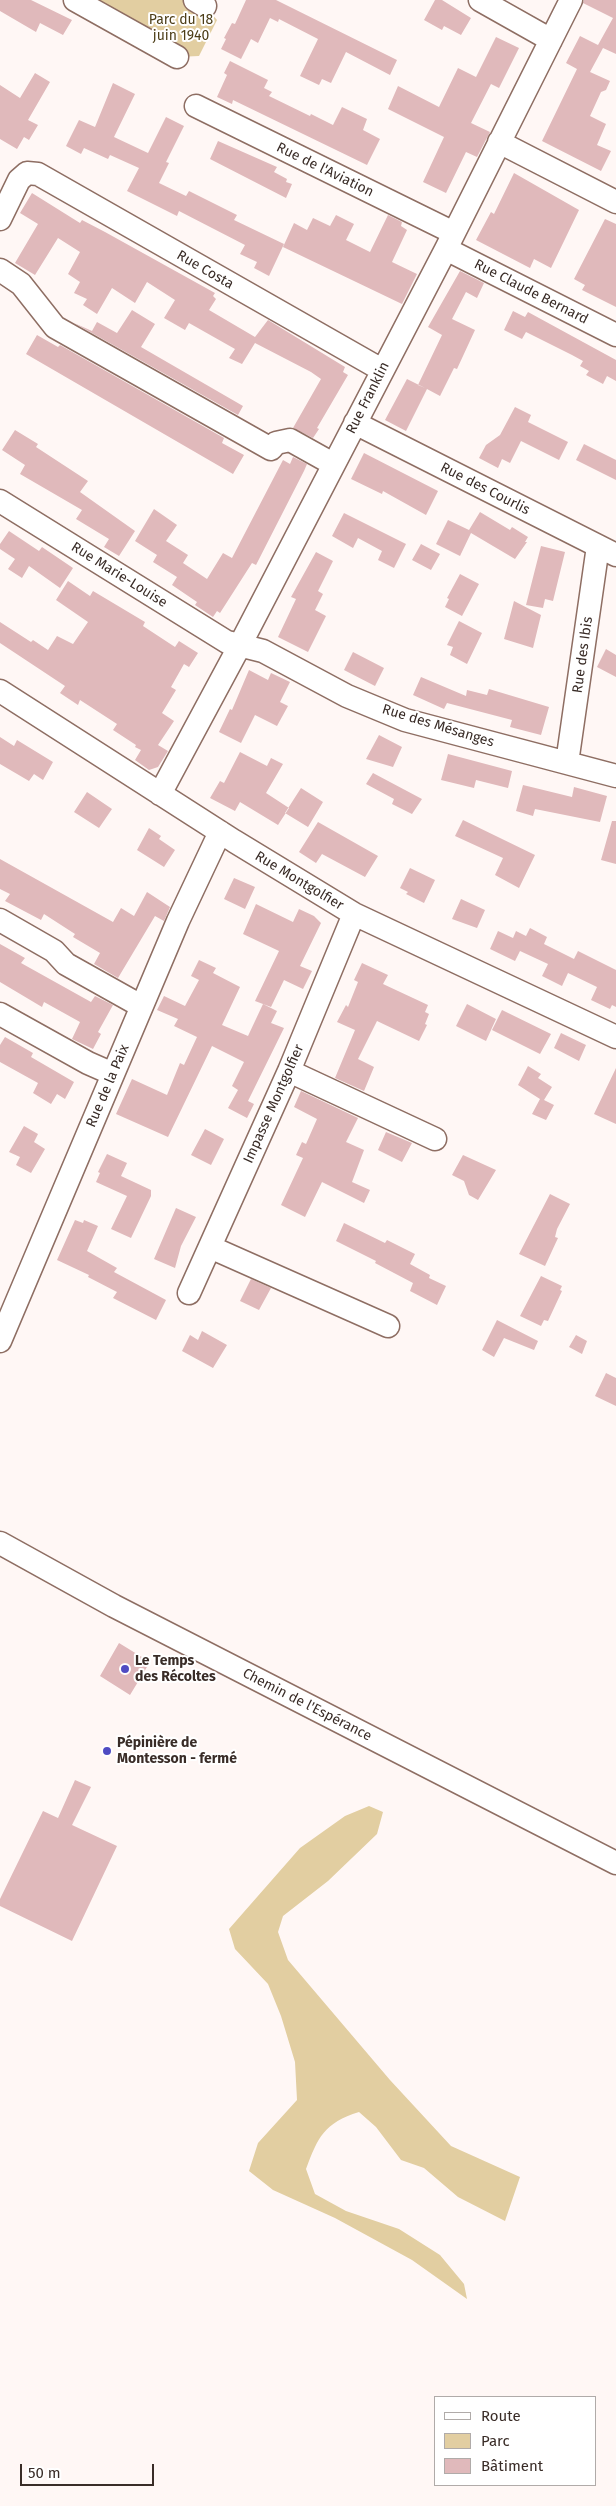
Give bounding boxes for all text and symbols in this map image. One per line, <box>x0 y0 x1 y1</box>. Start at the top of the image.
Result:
park label: Parc du 18 juin 1940 <box>149 12 213 44</box>
street label: Rue de l'Aviation <box>274 139 376 201</box>
street label: Rue Costa <box>174 247 236 293</box>
street label: Rue Claude Bernard <box>471 256 591 328</box>
street label: Rue Franklin <box>343 359 393 437</box>
street label: Rue des Courlis <box>437 459 533 519</box>
street label: Rue Marie-Louise <box>68 539 170 611</box>
street label: Rue des Ibis <box>569 616 597 694</box>
street label: Rue des Mésanges <box>380 701 496 751</box>
street label: Rue Montgolfier <box>252 848 346 914</box>
street label: Rue de la Paix <box>83 1042 133 1130</box>
street label: Impasse Montgolfier <box>240 1042 308 1166</box>
place label: Le Temps des Récoltes <box>135 1653 216 1685</box>
marker: Le Temps des Récoltes <box>119 1663 131 1675</box>
street label: Chemin de l'Espérance <box>240 1665 374 1745</box>
place label: Pépinière de Montesson - fermé <box>117 1735 237 1768</box>
marker: Pépinière de Montesson - fermé <box>101 1745 113 1757</box>
legend <box>434 2396 596 2486</box>
text: Route <box>481 2407 521 2425</box>
text: Parc <box>481 2432 510 2450</box>
scale bar <box>22 2454 156 2486</box>
text: Bâtiment <box>481 2457 543 2475</box>
text: 50 m <box>28 2464 61 2482</box>

